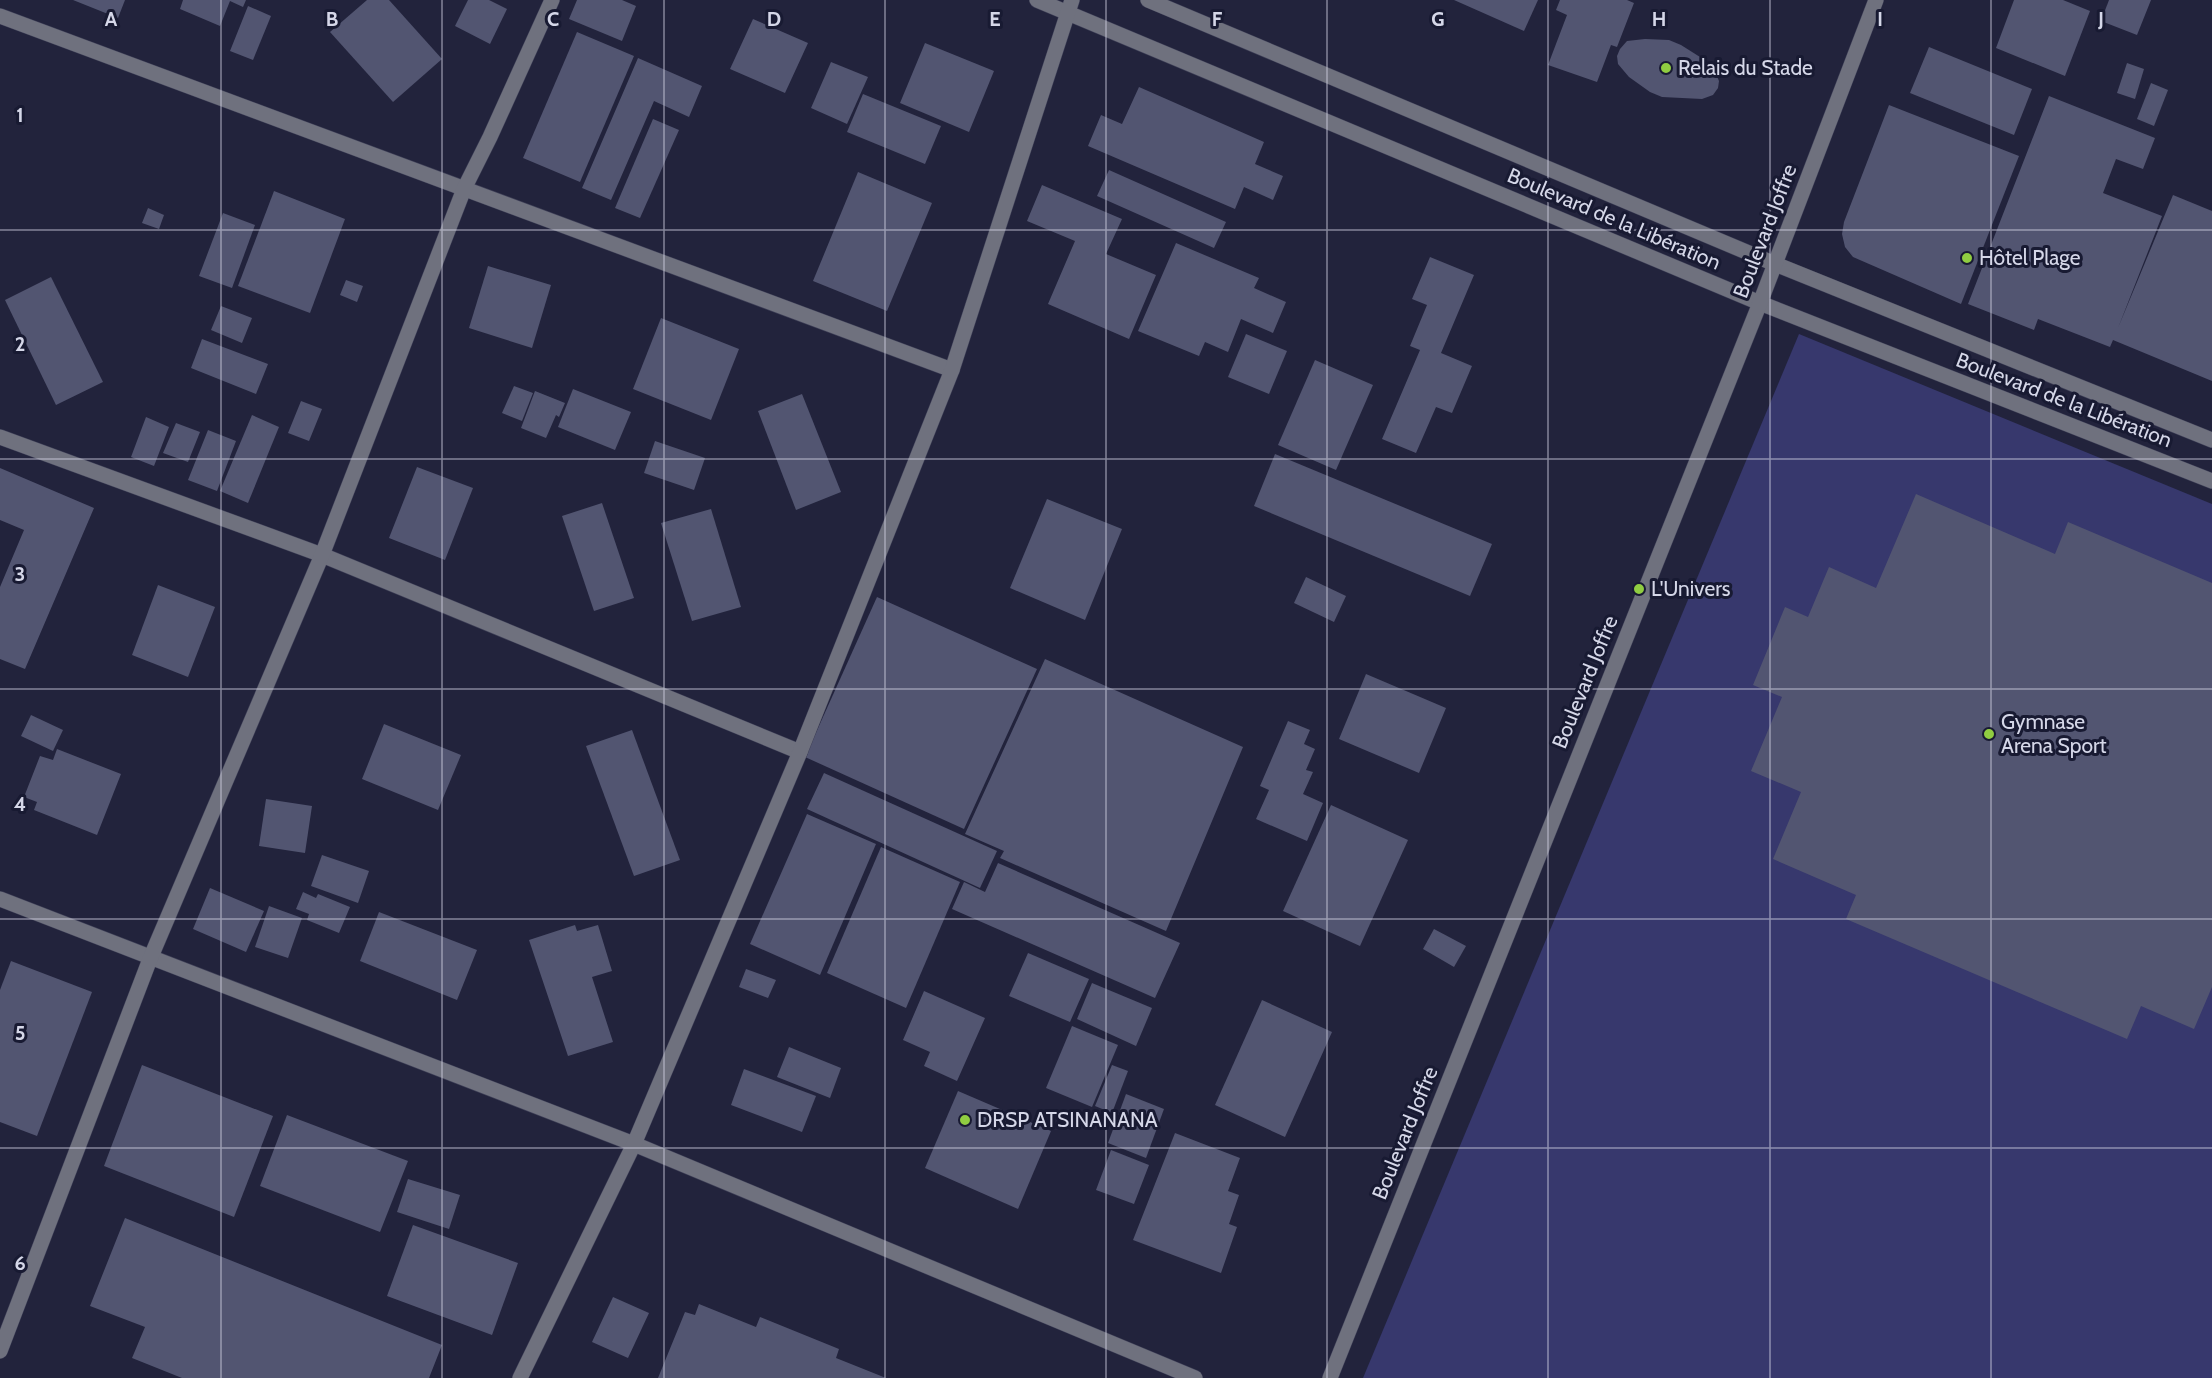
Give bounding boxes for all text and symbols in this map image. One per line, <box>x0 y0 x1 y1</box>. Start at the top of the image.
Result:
text: A <box>105 7 118 31</box>
text: B <box>326 7 338 31</box>
text: C <box>547 7 559 31</box>
text: D <box>767 7 781 31</box>
text: E <box>989 7 1001 31</box>
text: F <box>1212 7 1223 31</box>
text: G <box>1431 7 1445 31</box>
text: H <box>1652 7 1666 31</box>
text: I <box>1877 7 1883 31</box>
text: J <box>2097 7 2104 31</box>
place label: Relais du Stade <box>1678 55 1813 80</box>
marker: Relais du Stade <box>1659 61 1673 75</box>
text: 1 <box>16 103 24 127</box>
street label: Boulevard Joffre <box>1728 160 1802 301</box>
street label: Boulevard de la Libération <box>1504 162 1725 275</box>
place label: Hôtel Plage <box>1979 245 2081 270</box>
marker: Hôtel Plage <box>1960 251 1974 265</box>
text: 2 <box>15 332 25 356</box>
street label: Boulevard de la Libération <box>1953 347 2176 452</box>
text: 3 <box>15 562 25 586</box>
place label: L'Univers <box>1651 576 1731 601</box>
marker: L'Univers <box>1632 582 1646 596</box>
street label: Boulevard Joffre <box>1547 611 1623 752</box>
place label: Gymnase Arena Sport <box>2001 709 2107 758</box>
marker: Gymnase Arena Sport <box>1982 727 1996 741</box>
text: 4 <box>14 792 26 816</box>
text: 5 <box>15 1021 25 1045</box>
street label: Boulevard Joffre <box>1367 1062 1443 1203</box>
place label: DRSP ATSINANANA <box>977 1107 1158 1132</box>
marker: DRSP ATSINANANA <box>958 1113 972 1127</box>
text: 6 <box>14 1251 26 1275</box>

